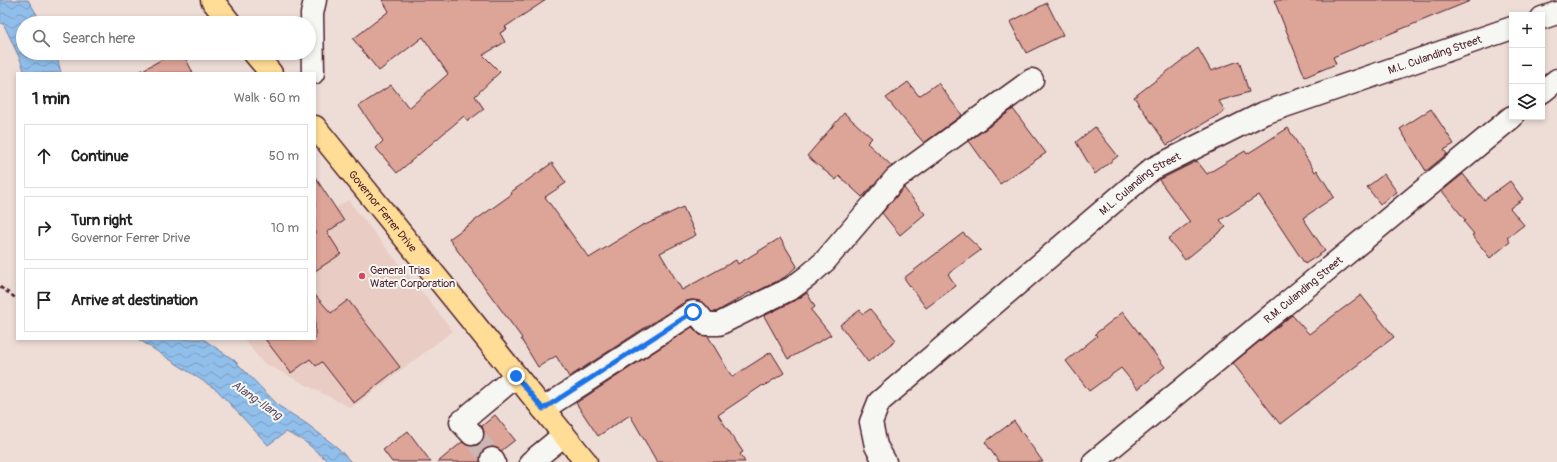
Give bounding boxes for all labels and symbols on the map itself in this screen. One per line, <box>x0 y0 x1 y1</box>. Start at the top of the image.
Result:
street label: M.L. Culanding Street <box>1386 33 1484 77</box>
street label: M.L. Culanding Street <box>1097 150 1183 218</box>
street label: Governor Ferrer Drive <box>346 168 420 255</box>
street label: R.M. Culanding Street <box>1261 253 1346 326</box>
place label: General Trias Water Corporation <box>370 264 455 290</box>
marker: General Trias Water Corporation <box>357 271 367 281</box>
route start <box>684 303 702 321</box>
route end <box>507 367 525 385</box>
water label: Alang-Ilang <box>229 378 286 424</box>

